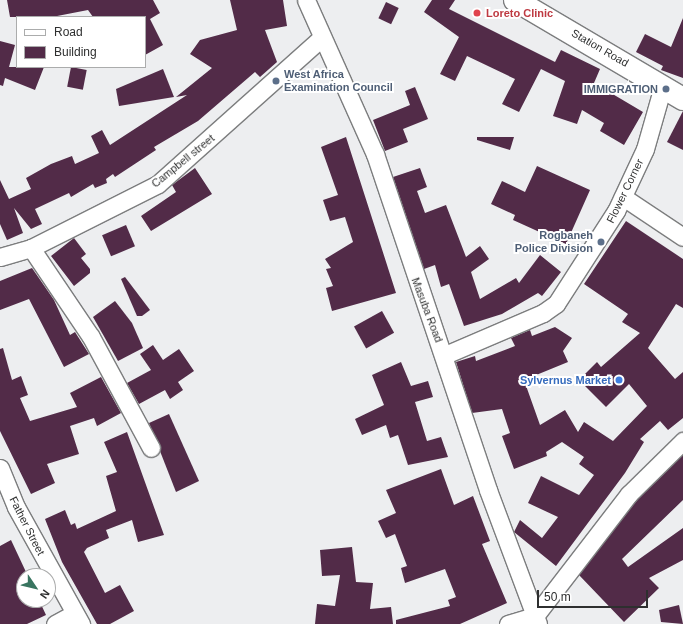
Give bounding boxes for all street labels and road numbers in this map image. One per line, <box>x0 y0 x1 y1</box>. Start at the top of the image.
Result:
street label: Station Road <box>569 26 631 70</box>
street label: Campbell street <box>149 132 217 190</box>
street label: Flower Corner <box>604 157 646 225</box>
street label: Masuba Road <box>409 276 445 344</box>
street label: Father Street <box>7 494 47 558</box>

